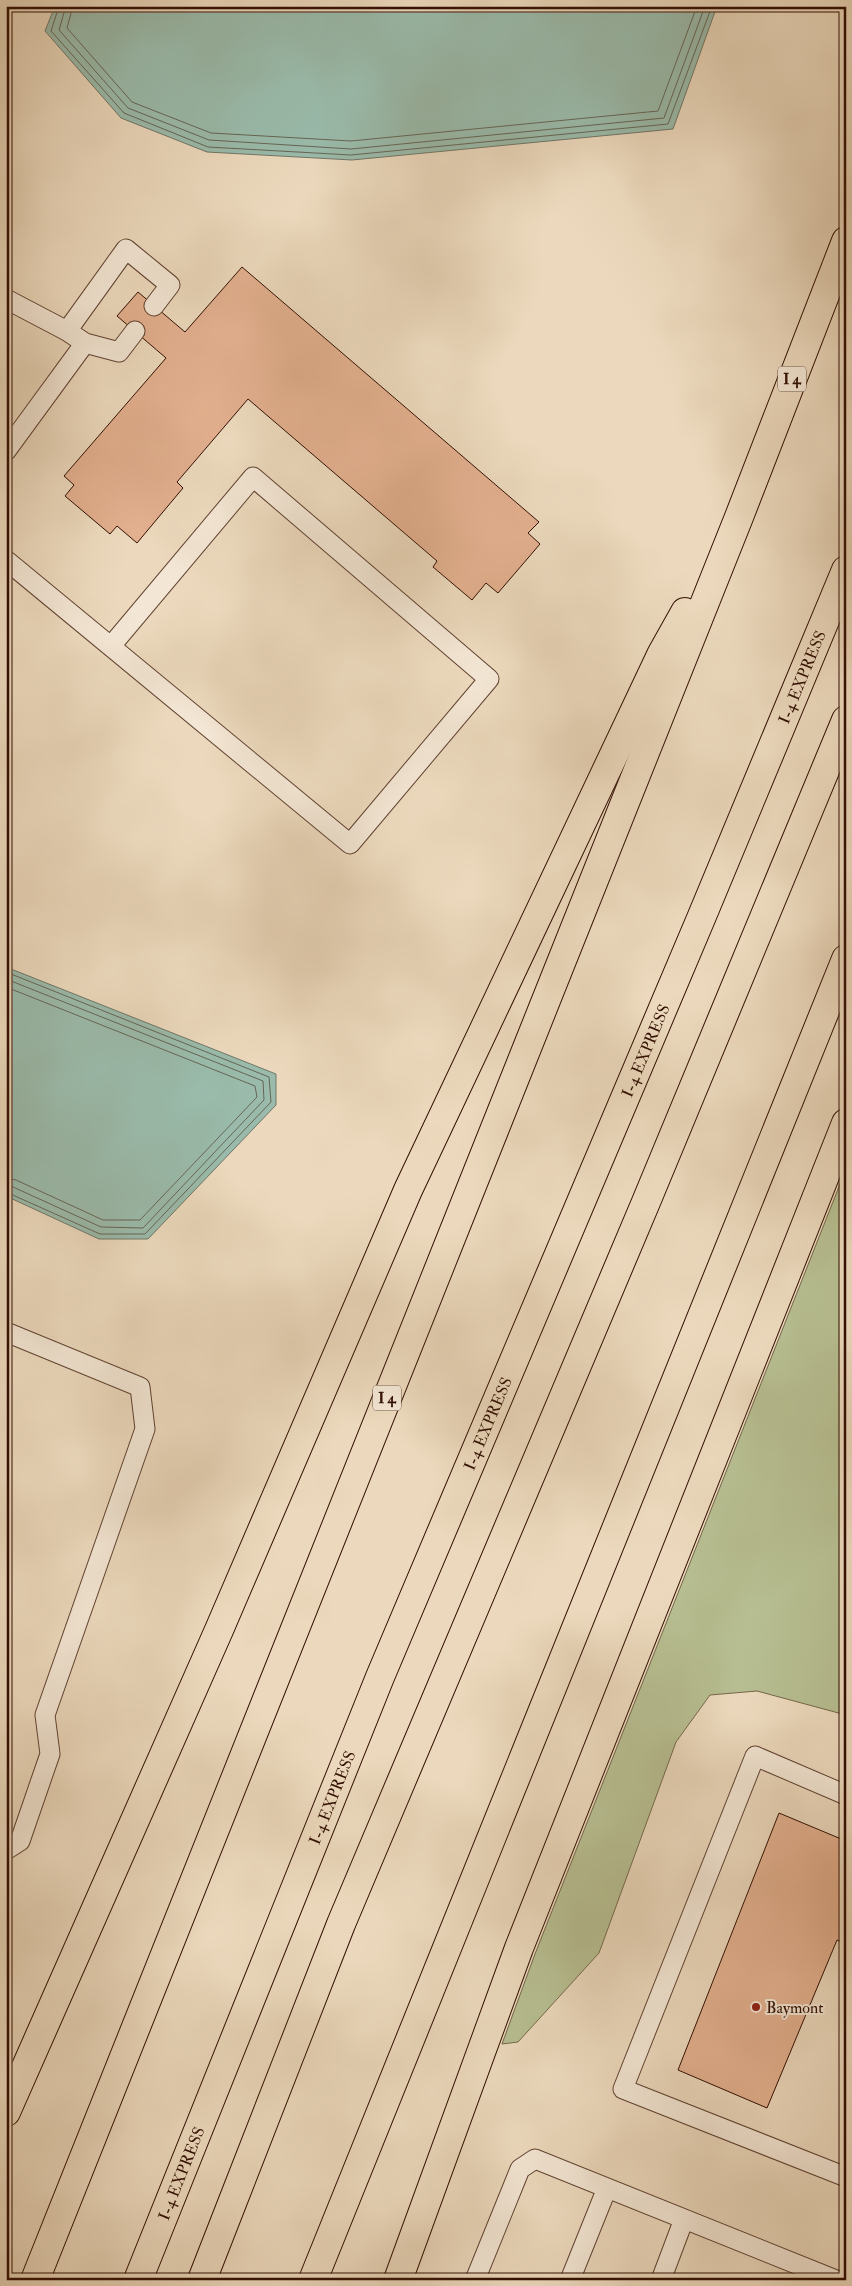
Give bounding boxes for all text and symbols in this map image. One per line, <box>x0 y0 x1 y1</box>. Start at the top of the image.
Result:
road number: I 4 <box>778 366 806 392</box>
street label: I-4 EXPRESS <box>774 628 831 727</box>
street label: I-4 EXPRESS <box>617 1001 675 1101</box>
street label: I-4 EXPRESS <box>460 1374 517 1474</box>
road number: I 4 <box>373 1386 401 1410</box>
street label: I-4 EXPRESS <box>305 1748 360 1848</box>
place label: Baymont <box>766 1998 823 2018</box>
marker: Baymont <box>750 2001 762 2013</box>
street label: I-4 EXPRESS <box>154 2124 210 2223</box>

